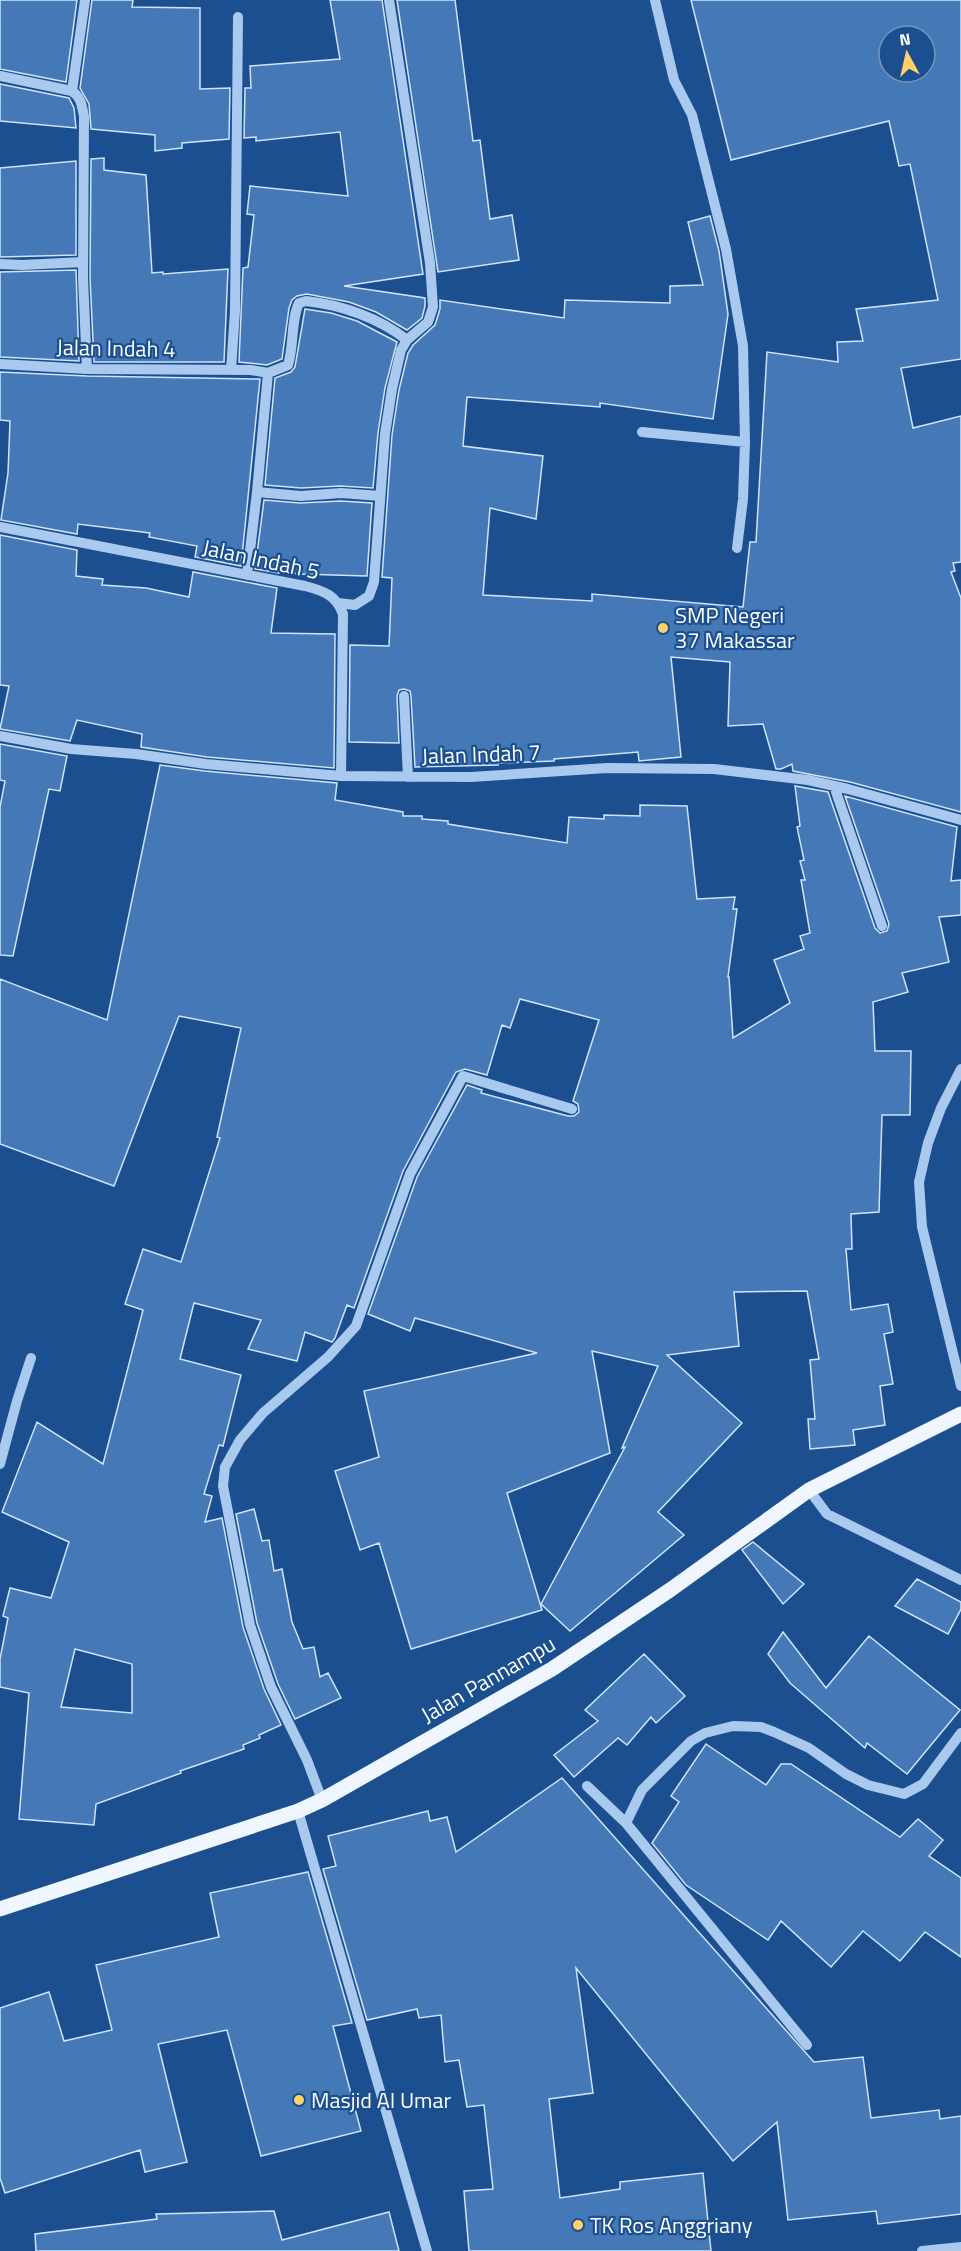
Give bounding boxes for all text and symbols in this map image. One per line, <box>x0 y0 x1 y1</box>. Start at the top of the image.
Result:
north arrow <box>877 24 937 84</box>
text: N <box>898 26 912 52</box>
street label: Jalan Indah 4 <box>56 330 176 366</box>
street label: Jalan Indah 5 <box>199 530 323 588</box>
place label: SMP Negeri 37 Makassar <box>675 598 795 657</box>
marker: SMP Negeri 37 Makassar <box>656 621 670 635</box>
street label: Jalan Indah 7 <box>421 735 541 773</box>
street label: Jalan Pannampu <box>414 1627 562 1731</box>
place label: Masjid Al Umar <box>311 2083 451 2117</box>
marker: Masjid Al Umar <box>292 2093 306 2107</box>
place label: TK Ros Anggriany <box>590 2208 753 2242</box>
marker: TK Ros Anggriany <box>571 2218 585 2232</box>

